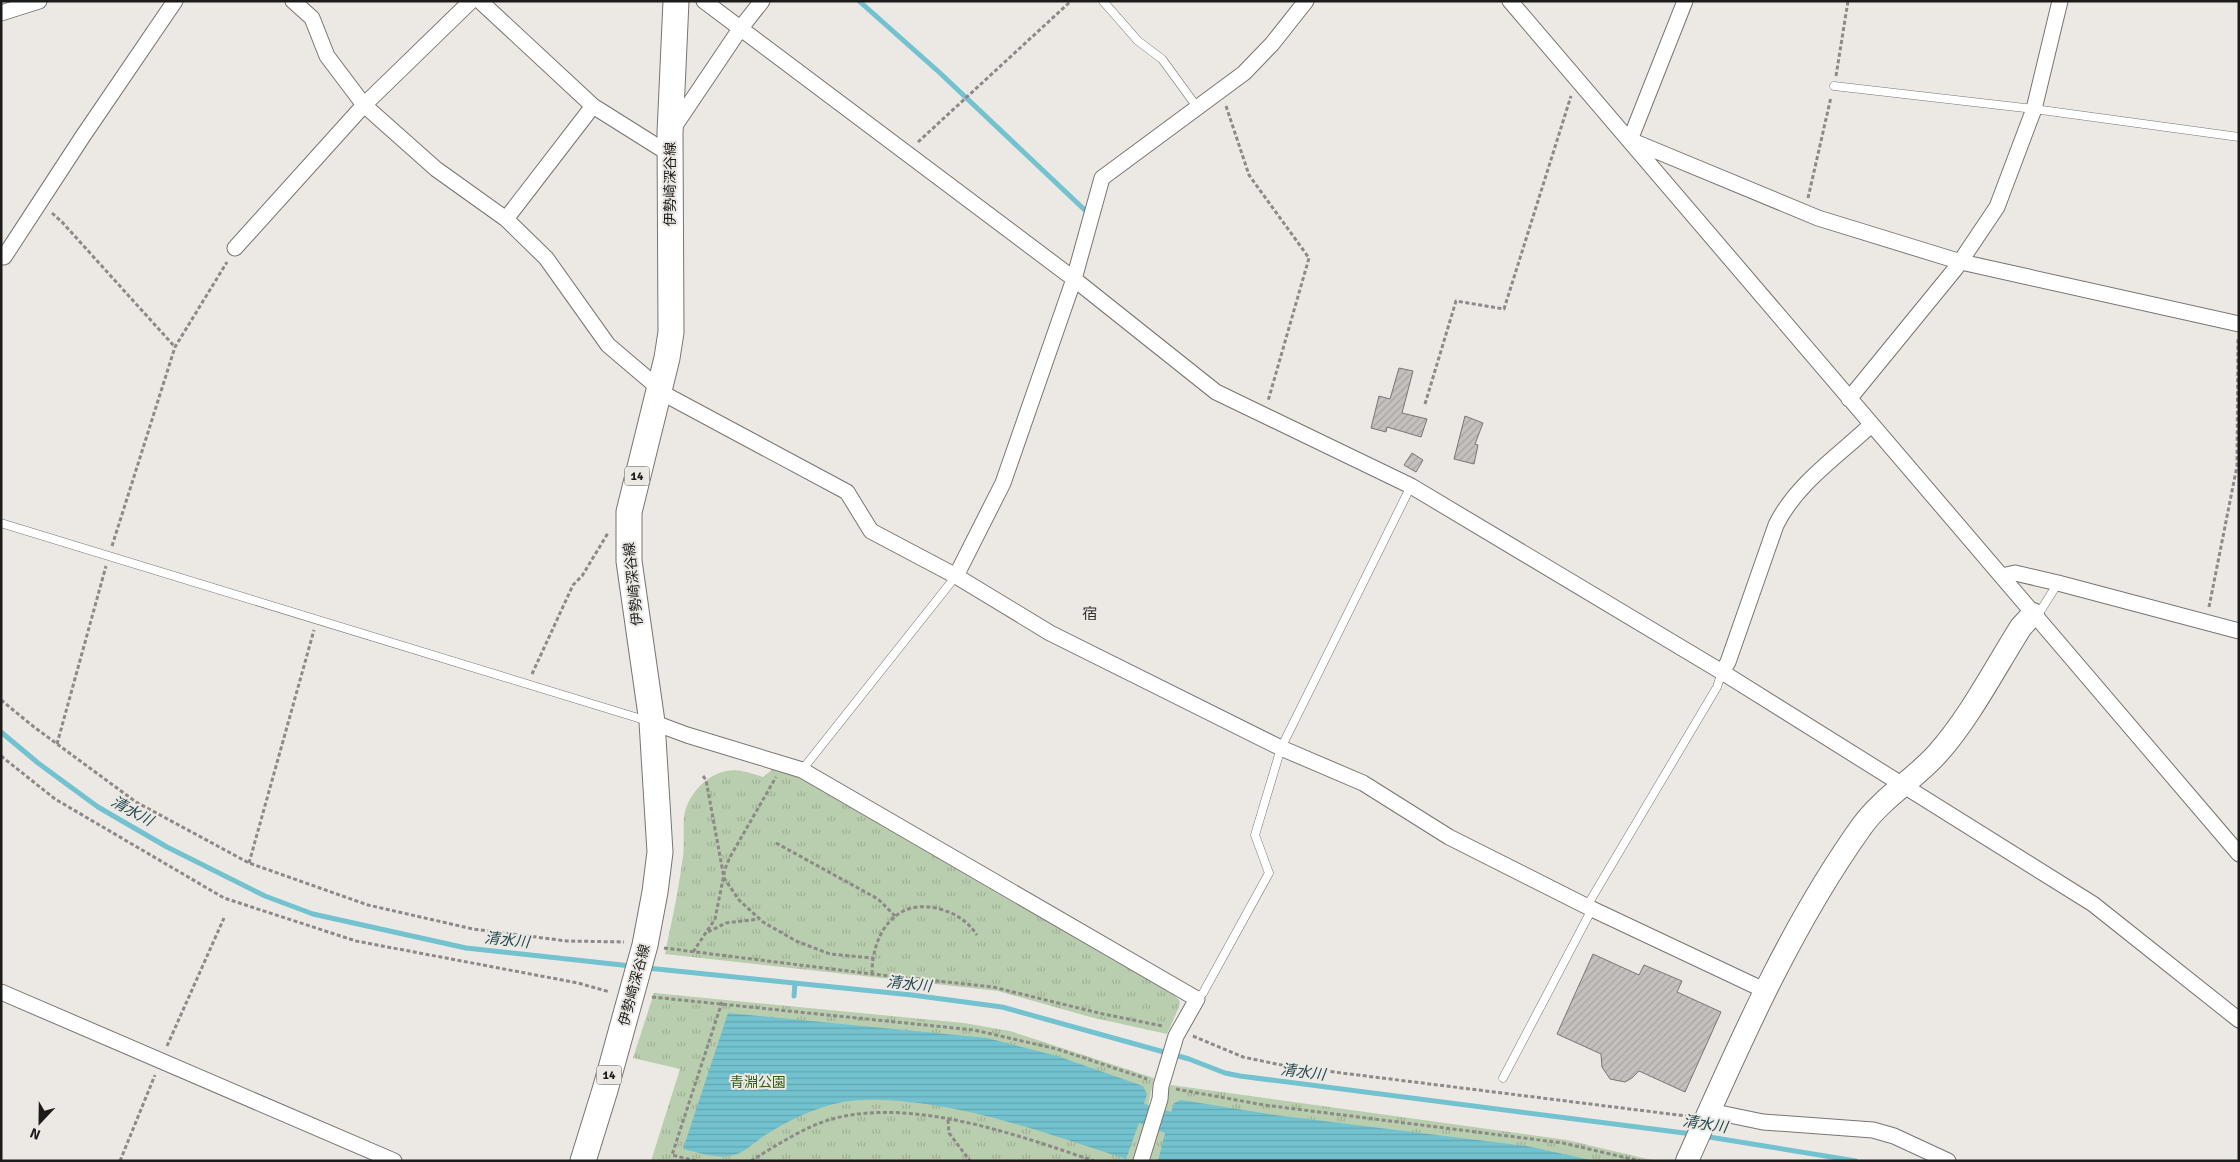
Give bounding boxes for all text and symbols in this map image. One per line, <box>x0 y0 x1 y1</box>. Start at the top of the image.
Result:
street label: 伊勢崎深谷線 <box>662 142 679 226</box>
road number: 14 <box>624 466 650 486</box>
street label: 伊勢崎深谷線 <box>621 541 646 627</box>
district label: 宿 <box>1082 605 1098 623</box>
water label: 清水川 <box>108 792 158 831</box>
water label: 清水川 <box>484 929 532 952</box>
street label: 伊勢崎深谷線 <box>615 942 654 1028</box>
water label: 清水川 <box>886 973 934 996</box>
water label: 清水川 <box>1280 1060 1328 1084</box>
road number: 14 <box>596 1066 622 1084</box>
park label: 青淵公園 <box>730 1074 786 1091</box>
north arrow <box>15 1097 65 1147</box>
water label: 清水川 <box>1681 1112 1731 1137</box>
text: N <box>28 1124 43 1143</box>

